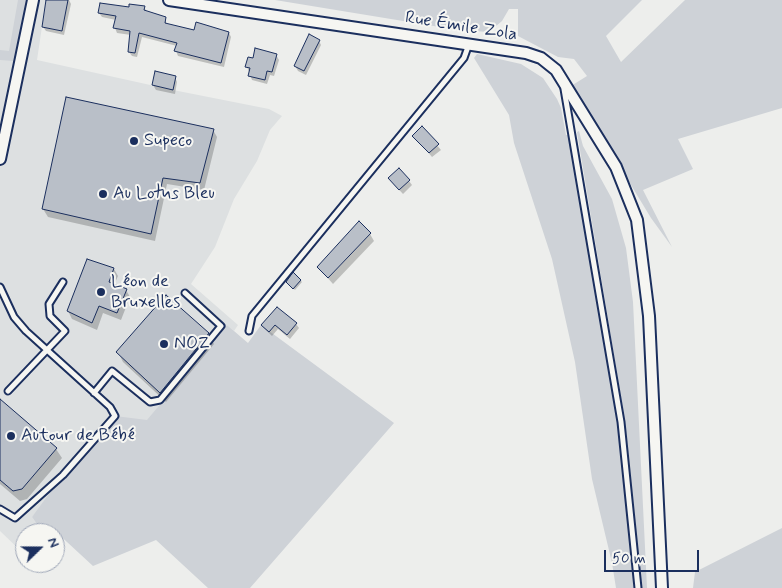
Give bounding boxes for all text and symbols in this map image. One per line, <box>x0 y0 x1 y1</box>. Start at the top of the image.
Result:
street label: Rue Émile Zola <box>403 7 519 47</box>
place label: Supeco <box>144 130 192 152</box>
marker: Supeco <box>128 135 140 147</box>
place label: Au Lotus Bleu <box>113 183 215 205</box>
marker: Au Lotus Bleu <box>97 188 109 200</box>
place label: Léon de Bruxelles <box>111 271 180 314</box>
marker: Léon de Bruxelles <box>95 286 107 298</box>
place label: NOZ <box>174 333 209 355</box>
marker: NOZ <box>158 338 170 350</box>
place label: Autour de Bébé <box>21 425 135 447</box>
marker: Autour de Bébé <box>5 430 17 442</box>
north arrow <box>15 523 65 573</box>
text: N <box>43 535 63 550</box>
scale bar <box>607 540 702 572</box>
text: 50 m <box>612 549 646 569</box>

